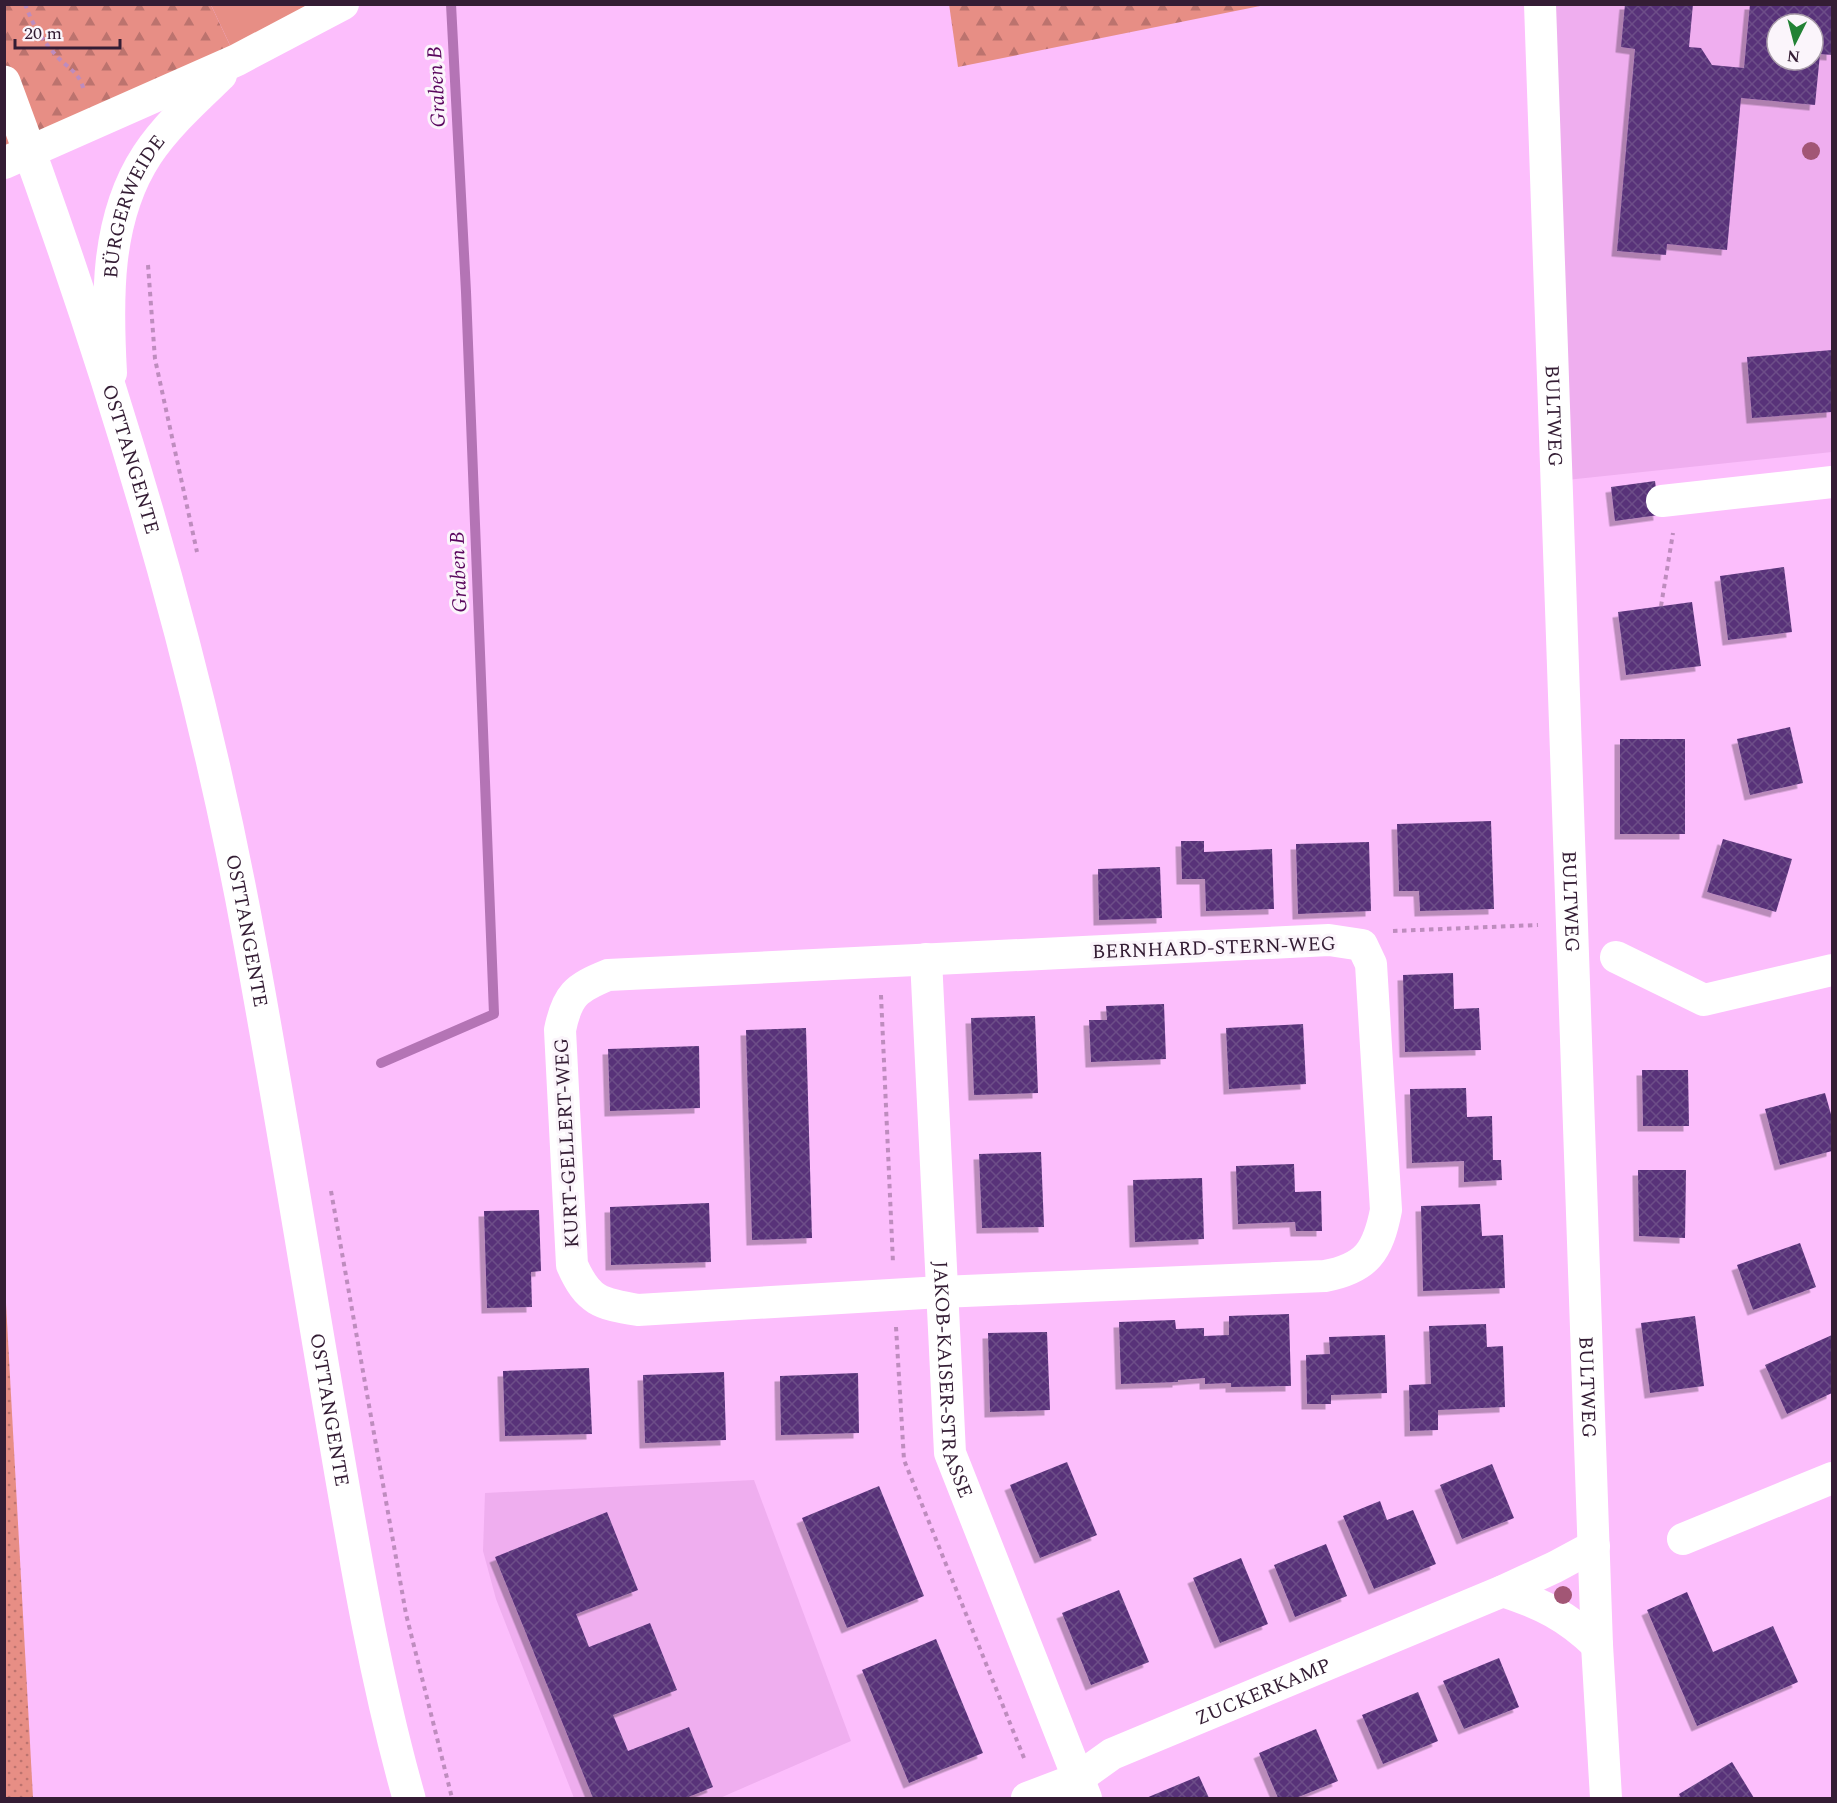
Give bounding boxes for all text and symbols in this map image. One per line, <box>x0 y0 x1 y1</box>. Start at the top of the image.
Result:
scale bar <box>15 12 120 50</box>
north arrow <box>1765 12 1825 72</box>
text: 20 m <box>24 20 62 47</box>
text: N <box>1786 43 1801 69</box>
water label: Graben B <box>419 45 455 128</box>
street label: BÜRGERWEIDE <box>96 128 173 280</box>
street label: BULTWEG <box>1537 364 1570 467</box>
street label: OSTTANGENTE <box>94 380 167 538</box>
water label: Graben B <box>442 531 476 613</box>
street label: BULTWEG <box>1553 850 1587 953</box>
street label: OSTTANGENTE <box>217 852 275 1010</box>
street label: BERNHARD-STERN-WEG <box>1092 929 1337 967</box>
street label: KURT-GELLERT-WEG <box>547 1037 587 1249</box>
street label: JAKOB-KAISER-STRASSE <box>925 1260 980 1503</box>
street label: OSTTANGENTE <box>301 1331 357 1489</box>
street label: BULTWEG <box>1570 1336 1604 1439</box>
street label: ZUCKERKAMP <box>1191 1650 1336 1734</box>

